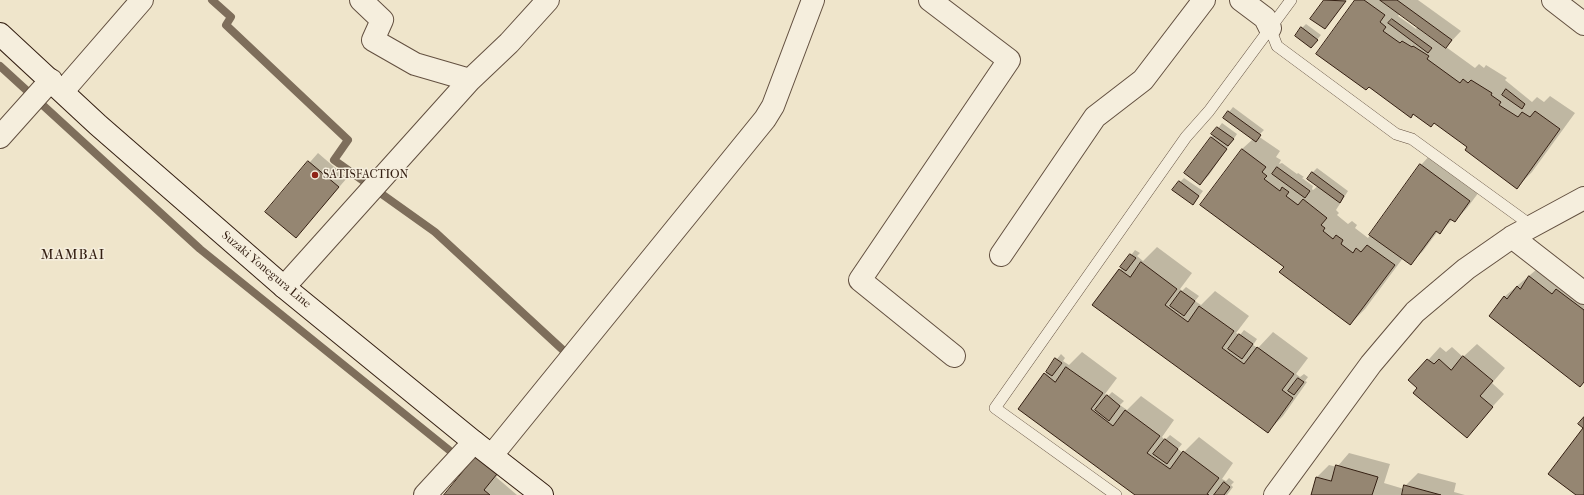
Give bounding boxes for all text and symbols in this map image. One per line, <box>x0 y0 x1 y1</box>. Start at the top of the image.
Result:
place label: SATISFACTION <box>323 168 409 182</box>
marker: SATISFACTION <box>310 170 320 180</box>
street label: Suzaki Yonegura Line <box>218 228 314 312</box>
district label: MAMBAI <box>41 248 105 264</box>

